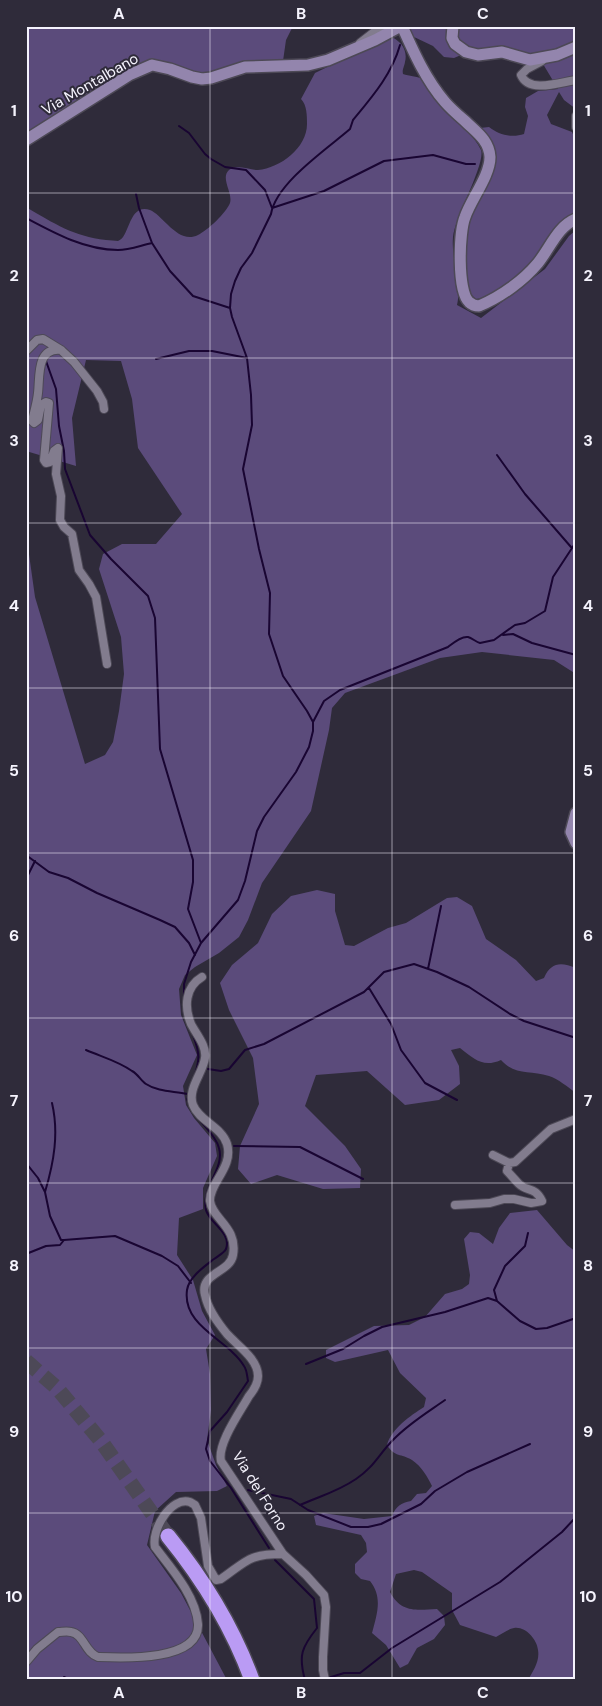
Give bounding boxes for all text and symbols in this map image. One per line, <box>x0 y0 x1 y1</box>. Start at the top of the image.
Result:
text: A <box>113 3 125 24</box>
text: B <box>296 3 306 24</box>
text: C <box>477 3 489 24</box>
street label: Via Montalbano <box>38 48 142 120</box>
text: 1 <box>11 100 17 121</box>
text: 1 <box>585 100 591 121</box>
text: 2 <box>9 265 19 286</box>
text: 2 <box>583 265 593 286</box>
text: 3 <box>9 430 19 451</box>
text: 3 <box>583 430 593 451</box>
text: 4 <box>9 595 19 616</box>
text: 4 <box>583 595 593 616</box>
text: 5 <box>9 760 19 781</box>
text: 5 <box>583 760 593 781</box>
text: 6 <box>9 925 19 946</box>
text: 6 <box>583 925 593 946</box>
text: 7 <box>10 1090 19 1111</box>
text: 7 <box>584 1090 593 1111</box>
text: 8 <box>9 1255 19 1276</box>
text: 8 <box>583 1255 593 1276</box>
text: 9 <box>9 1421 19 1442</box>
text: 9 <box>583 1421 593 1442</box>
street label: Via del Forno <box>227 1447 293 1535</box>
text: 10 <box>5 1586 23 1607</box>
text: 10 <box>579 1586 597 1607</box>
text: A <box>113 1682 125 1703</box>
text: B <box>296 1682 306 1703</box>
text: C <box>477 1682 489 1703</box>

